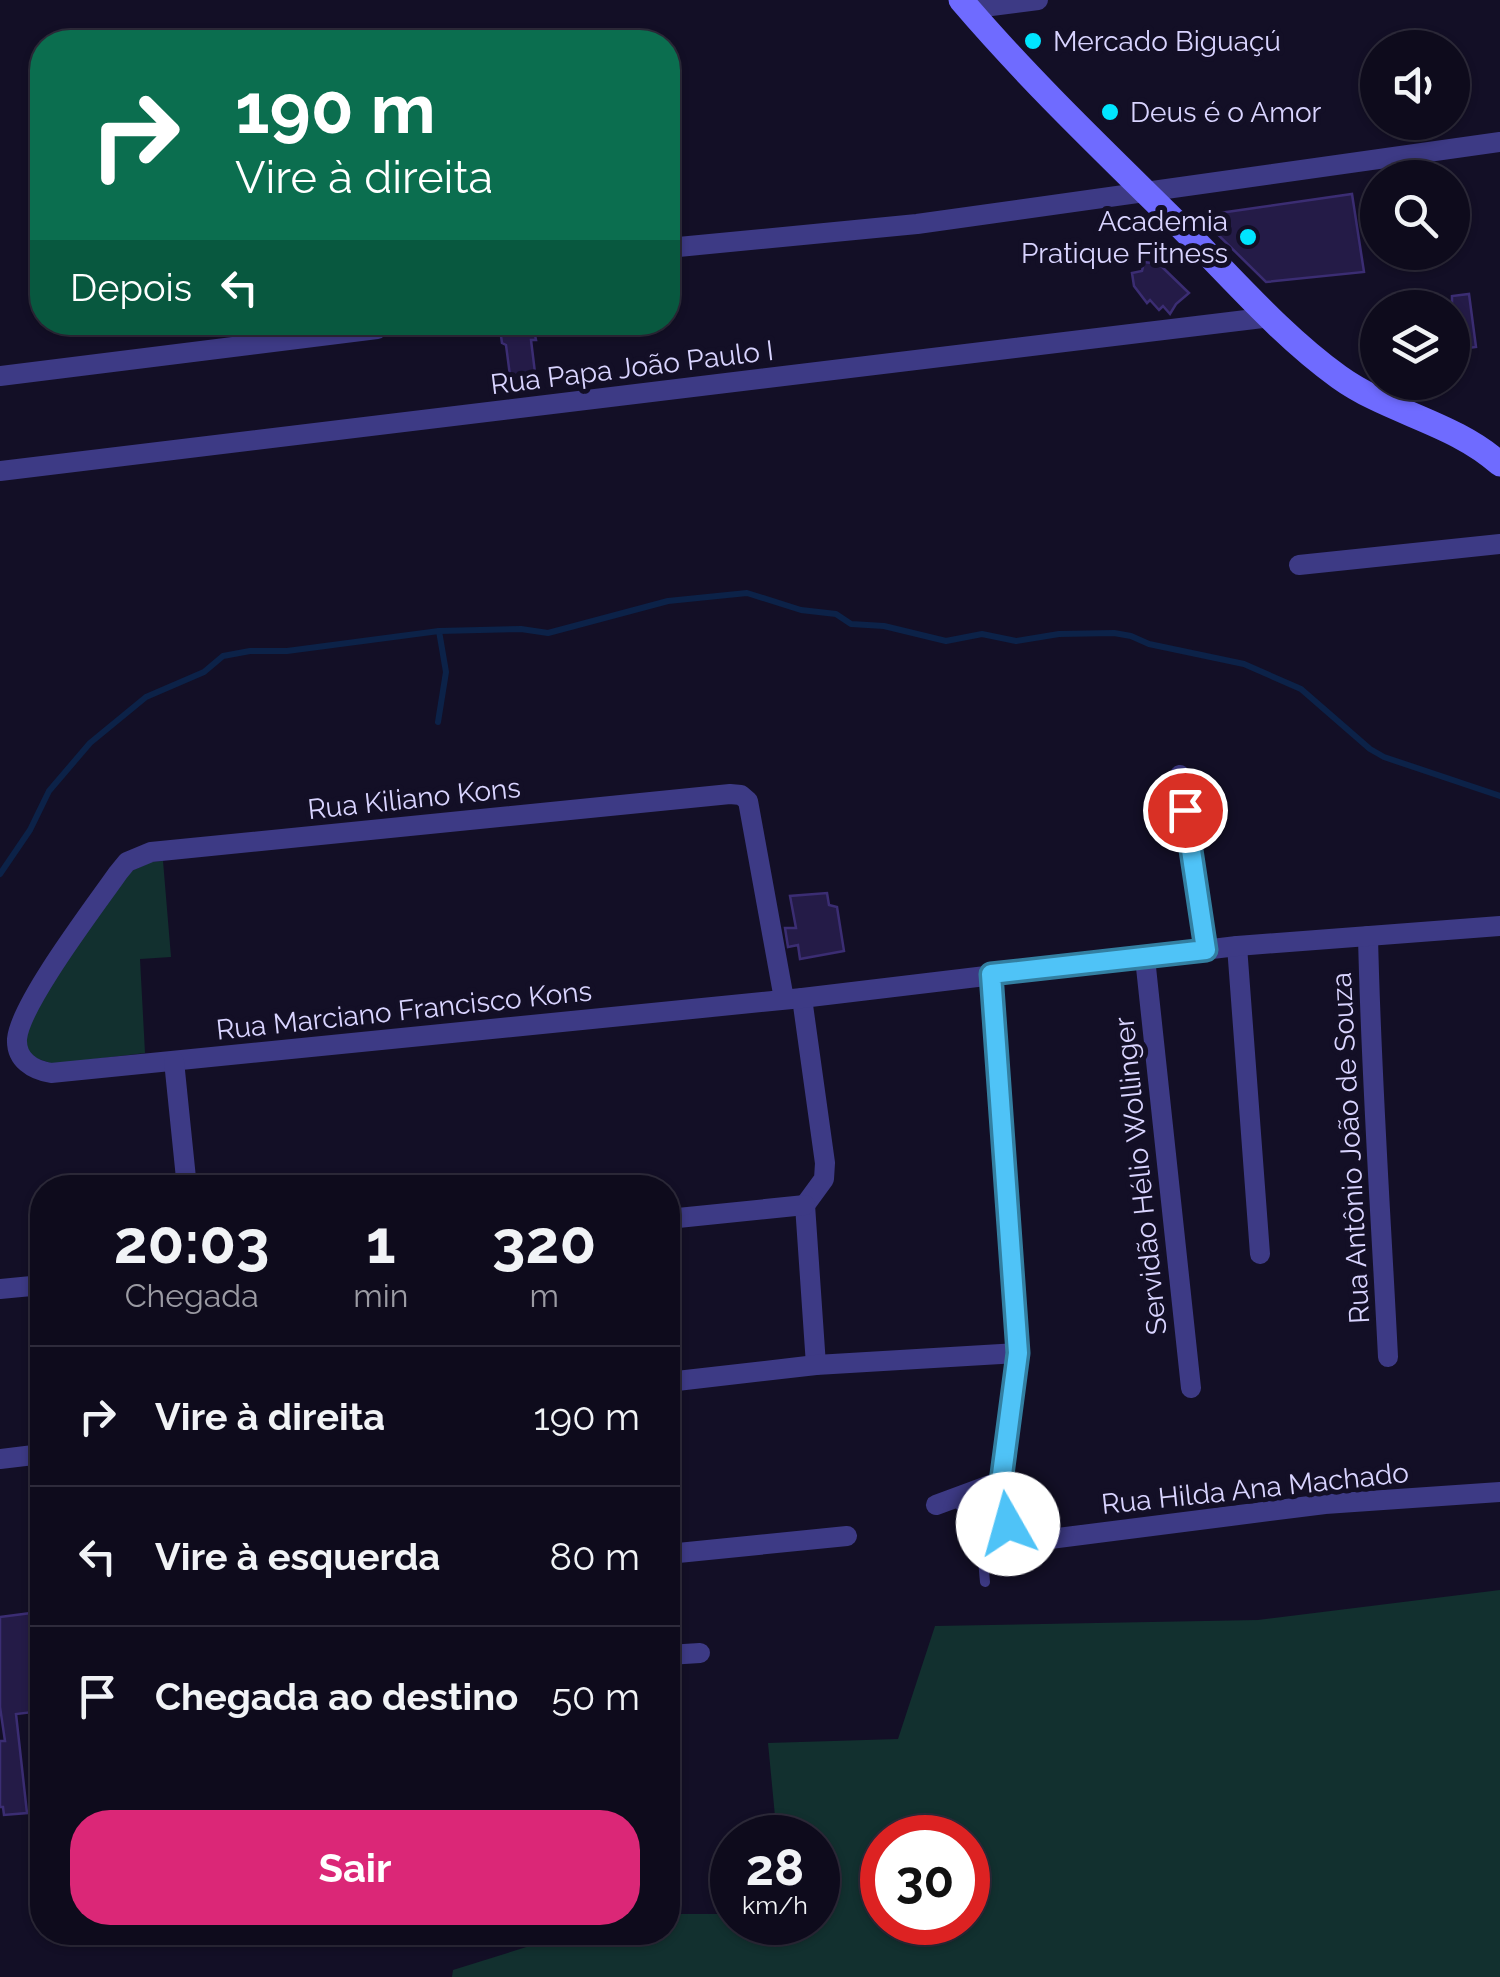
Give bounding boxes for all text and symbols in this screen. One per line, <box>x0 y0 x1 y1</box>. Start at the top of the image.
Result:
place label: Mercado Biguaçú <box>1053 25 1281 58</box>
marker: Mercado Biguaçú <box>1022 30 1044 52</box>
map controls <box>1360 30 1470 400</box>
button: sound <box>1360 30 1470 140</box>
text: 190 m <box>235 67 436 149</box>
icon: right <box>70 70 200 200</box>
place label: Deus é o Amor <box>1130 96 1322 129</box>
marker: Deus é o Amor <box>1099 101 1121 123</box>
text: Vire à direita <box>235 151 493 204</box>
button: search <box>1360 160 1470 270</box>
place label: Academia Pratique Fitness <box>1021 205 1228 270</box>
marker: Academia Pratique Fitness <box>1237 226 1259 248</box>
icon: left <box>212 260 267 315</box>
text: Depois <box>70 265 192 310</box>
button: layers <box>1360 290 1470 400</box>
street label: Rua Papa João Paulo I <box>489 334 776 401</box>
pin <box>1143 768 1228 853</box>
street label: Rua Kiliano Kons <box>306 771 522 826</box>
icon: arrive <box>1158 783 1213 838</box>
street label: Rua Antônio João de Souza <box>1325 971 1376 1325</box>
street label: Rua Marciano Francisco Kons <box>215 974 593 1047</box>
street label: Servidão Hélio Wollinger <box>1107 1015 1174 1337</box>
text: 20:03 <box>114 1207 270 1277</box>
text: 1 <box>366 1207 396 1277</box>
text: 320 <box>492 1207 596 1277</box>
text: Chegada <box>125 1277 259 1314</box>
text: min <box>353 1277 408 1314</box>
text: m <box>529 1277 559 1314</box>
icon: right <box>70 1389 125 1444</box>
text: Vire à direita <box>155 1394 385 1439</box>
text: 190 m <box>534 1394 640 1439</box>
street label: Rua Hilda Ana Machado <box>1100 1456 1410 1521</box>
position arrow <box>956 1472 1060 1576</box>
icon: left <box>70 1529 125 1584</box>
text: Vire à esquerda <box>155 1534 440 1579</box>
text: 80 m <box>550 1534 640 1579</box>
icon: arrive <box>70 1669 125 1724</box>
text: Chegada ao destino <box>155 1674 518 1719</box>
text: 50 m <box>551 1674 640 1719</box>
button: Sair <box>70 1810 640 1925</box>
speed limit sign: 30 <box>860 1815 990 1945</box>
text: 28 <box>746 1838 804 1897</box>
text: km/h <box>742 1890 808 1920</box>

